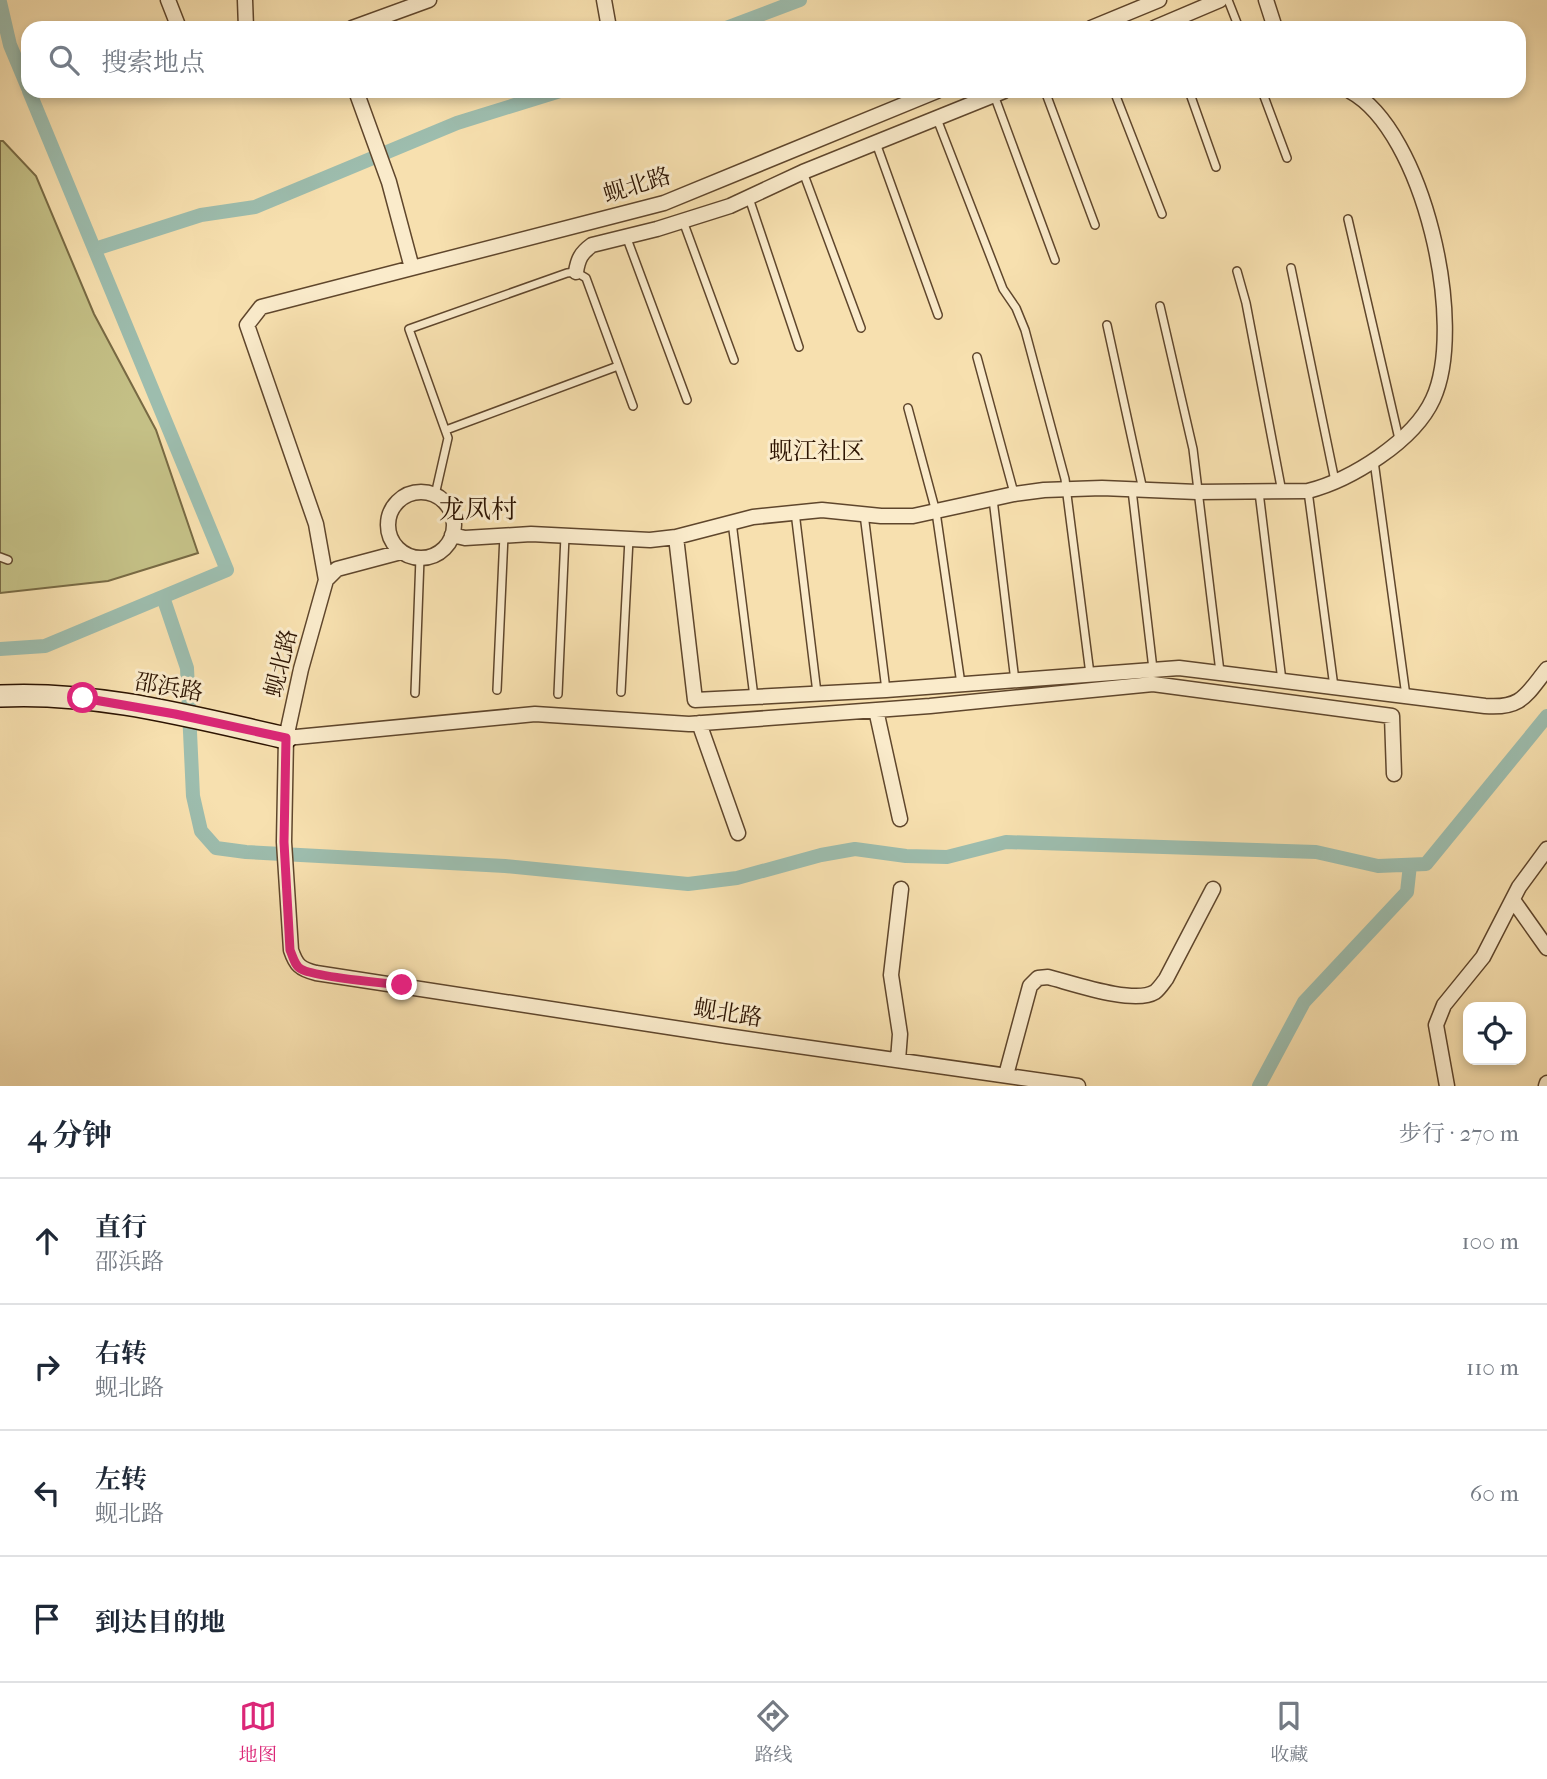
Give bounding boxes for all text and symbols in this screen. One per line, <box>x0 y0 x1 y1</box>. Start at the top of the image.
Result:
search box <box>21 21 1526 98</box>
icon: search <box>45 41 83 79</box>
text: 搜索地点 <box>101 47 205 78</box>
street label: 蚬北路 <box>600 162 674 208</box>
district label: 蚬江社区 <box>769 437 865 465</box>
district label: 龙凤村 <box>439 494 517 525</box>
street label: 蚬北路 <box>260 626 302 700</box>
street label: 邵浜路 <box>133 668 205 706</box>
route start <box>67 682 98 713</box>
route end <box>386 969 417 1000</box>
street label: 蚬北路 <box>692 994 764 1032</box>
map controls <box>1463 1002 1526 1065</box>
button: locate <box>1463 1002 1526 1065</box>
text: 4 分钟 <box>28 1118 112 1153</box>
text: 步行 · 270 m <box>1399 1120 1519 1147</box>
text: 直行 <box>95 1212 147 1243</box>
icon: ahead <box>28 1222 66 1260</box>
text: 100 m <box>1461 1228 1519 1255</box>
text: 邵浜路 <box>95 1248 164 1275</box>
text: 右转 <box>95 1338 147 1369</box>
icon: right <box>28 1348 66 1386</box>
text: 110 m <box>1466 1354 1519 1381</box>
text: 蚬北路 <box>95 1374 164 1401</box>
text: 左转 <box>95 1464 147 1495</box>
icon: left <box>28 1474 66 1512</box>
text: 60 m <box>1470 1480 1519 1507</box>
text: 蚬北路 <box>95 1500 164 1527</box>
icon: arrive <box>28 1600 66 1638</box>
text: 到达目的地 <box>95 1607 225 1638</box>
tab: 地图 <box>239 1697 277 1766</box>
tab: 路线 <box>754 1697 792 1766</box>
tab: 收藏 <box>1270 1697 1308 1766</box>

